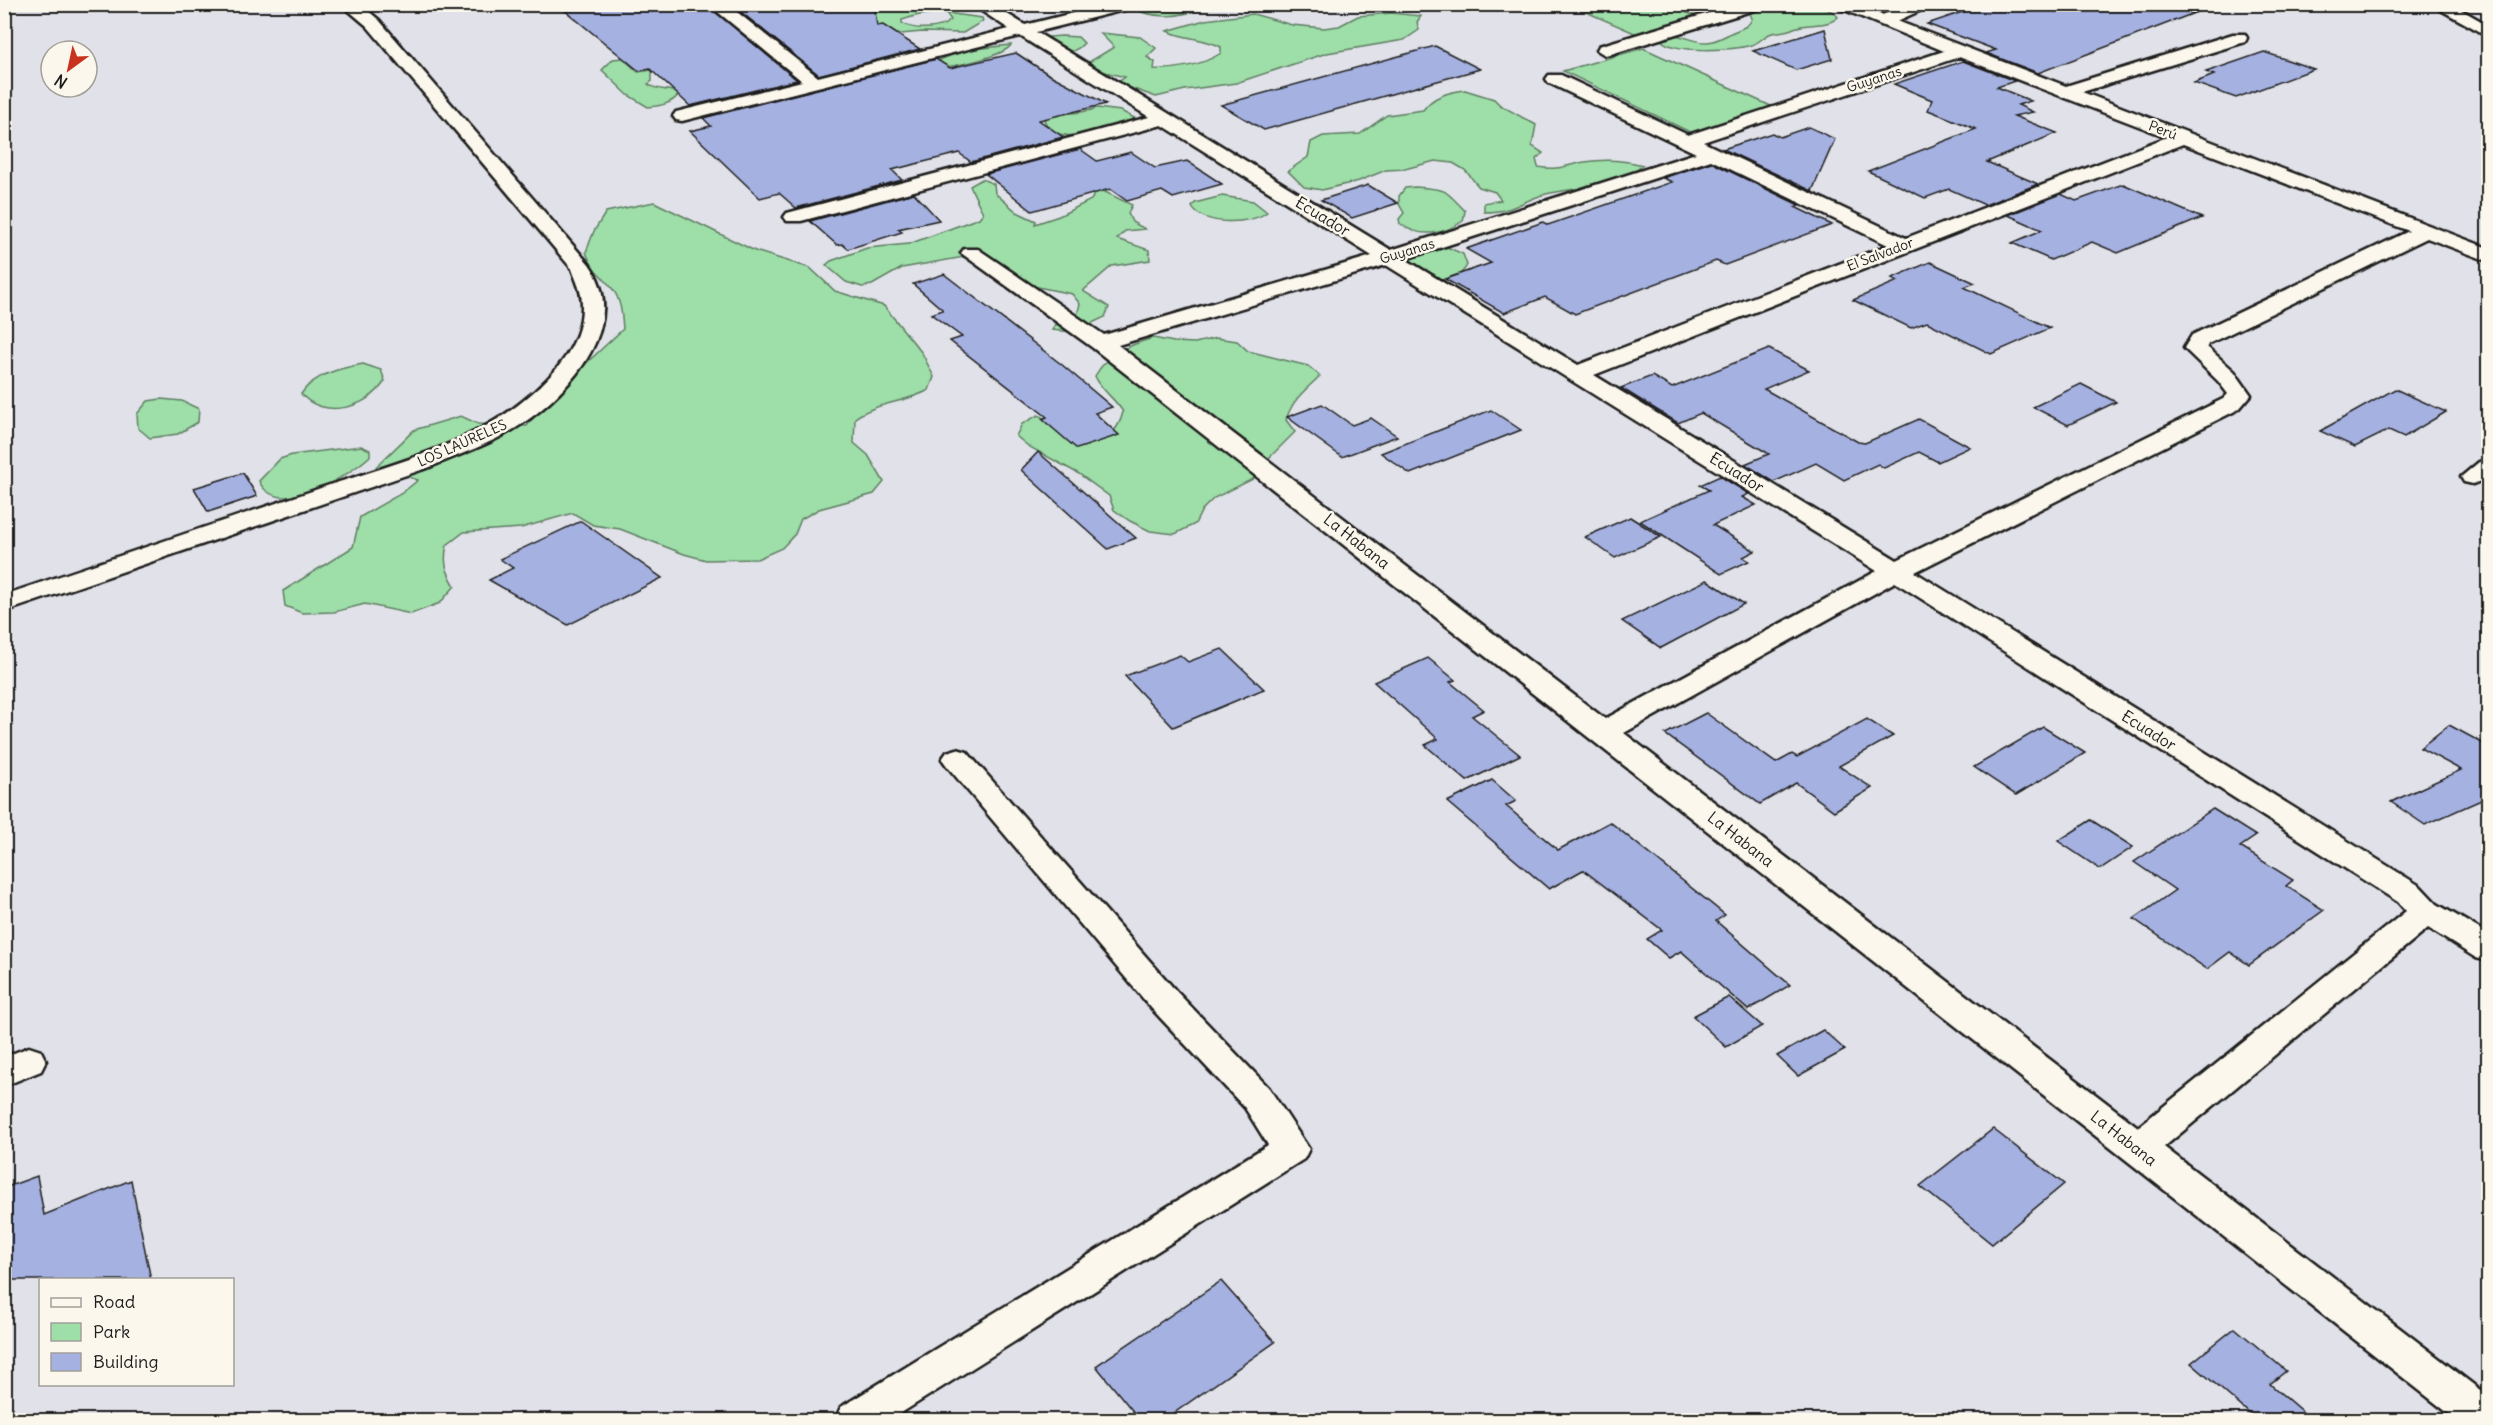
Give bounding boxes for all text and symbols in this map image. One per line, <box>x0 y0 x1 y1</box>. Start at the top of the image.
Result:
north arrow <box>39 39 99 99</box>
street label: Guyanas <box>1844 62 1904 96</box>
text: N <box>51 70 71 93</box>
street label: Perú <box>2146 116 2180 144</box>
street label: Ecuador <box>1292 192 1355 240</box>
street label: El Salvador <box>1844 233 1916 275</box>
street label: Guyanas <box>1377 234 1437 268</box>
street label: LOS LAURELES <box>415 415 510 471</box>
street label: Ecuador <box>1706 447 1768 497</box>
street label: La Habana <box>1320 509 1394 573</box>
street label: Ecuador <box>2118 705 2180 755</box>
street label: La Habana <box>1704 807 1778 871</box>
street label: La Habana <box>2087 1106 2161 1170</box>
legend <box>39 1278 234 1386</box>
text: Road <box>93 1290 136 1313</box>
text: Park <box>93 1320 130 1343</box>
text: Building <box>93 1350 158 1373</box>

